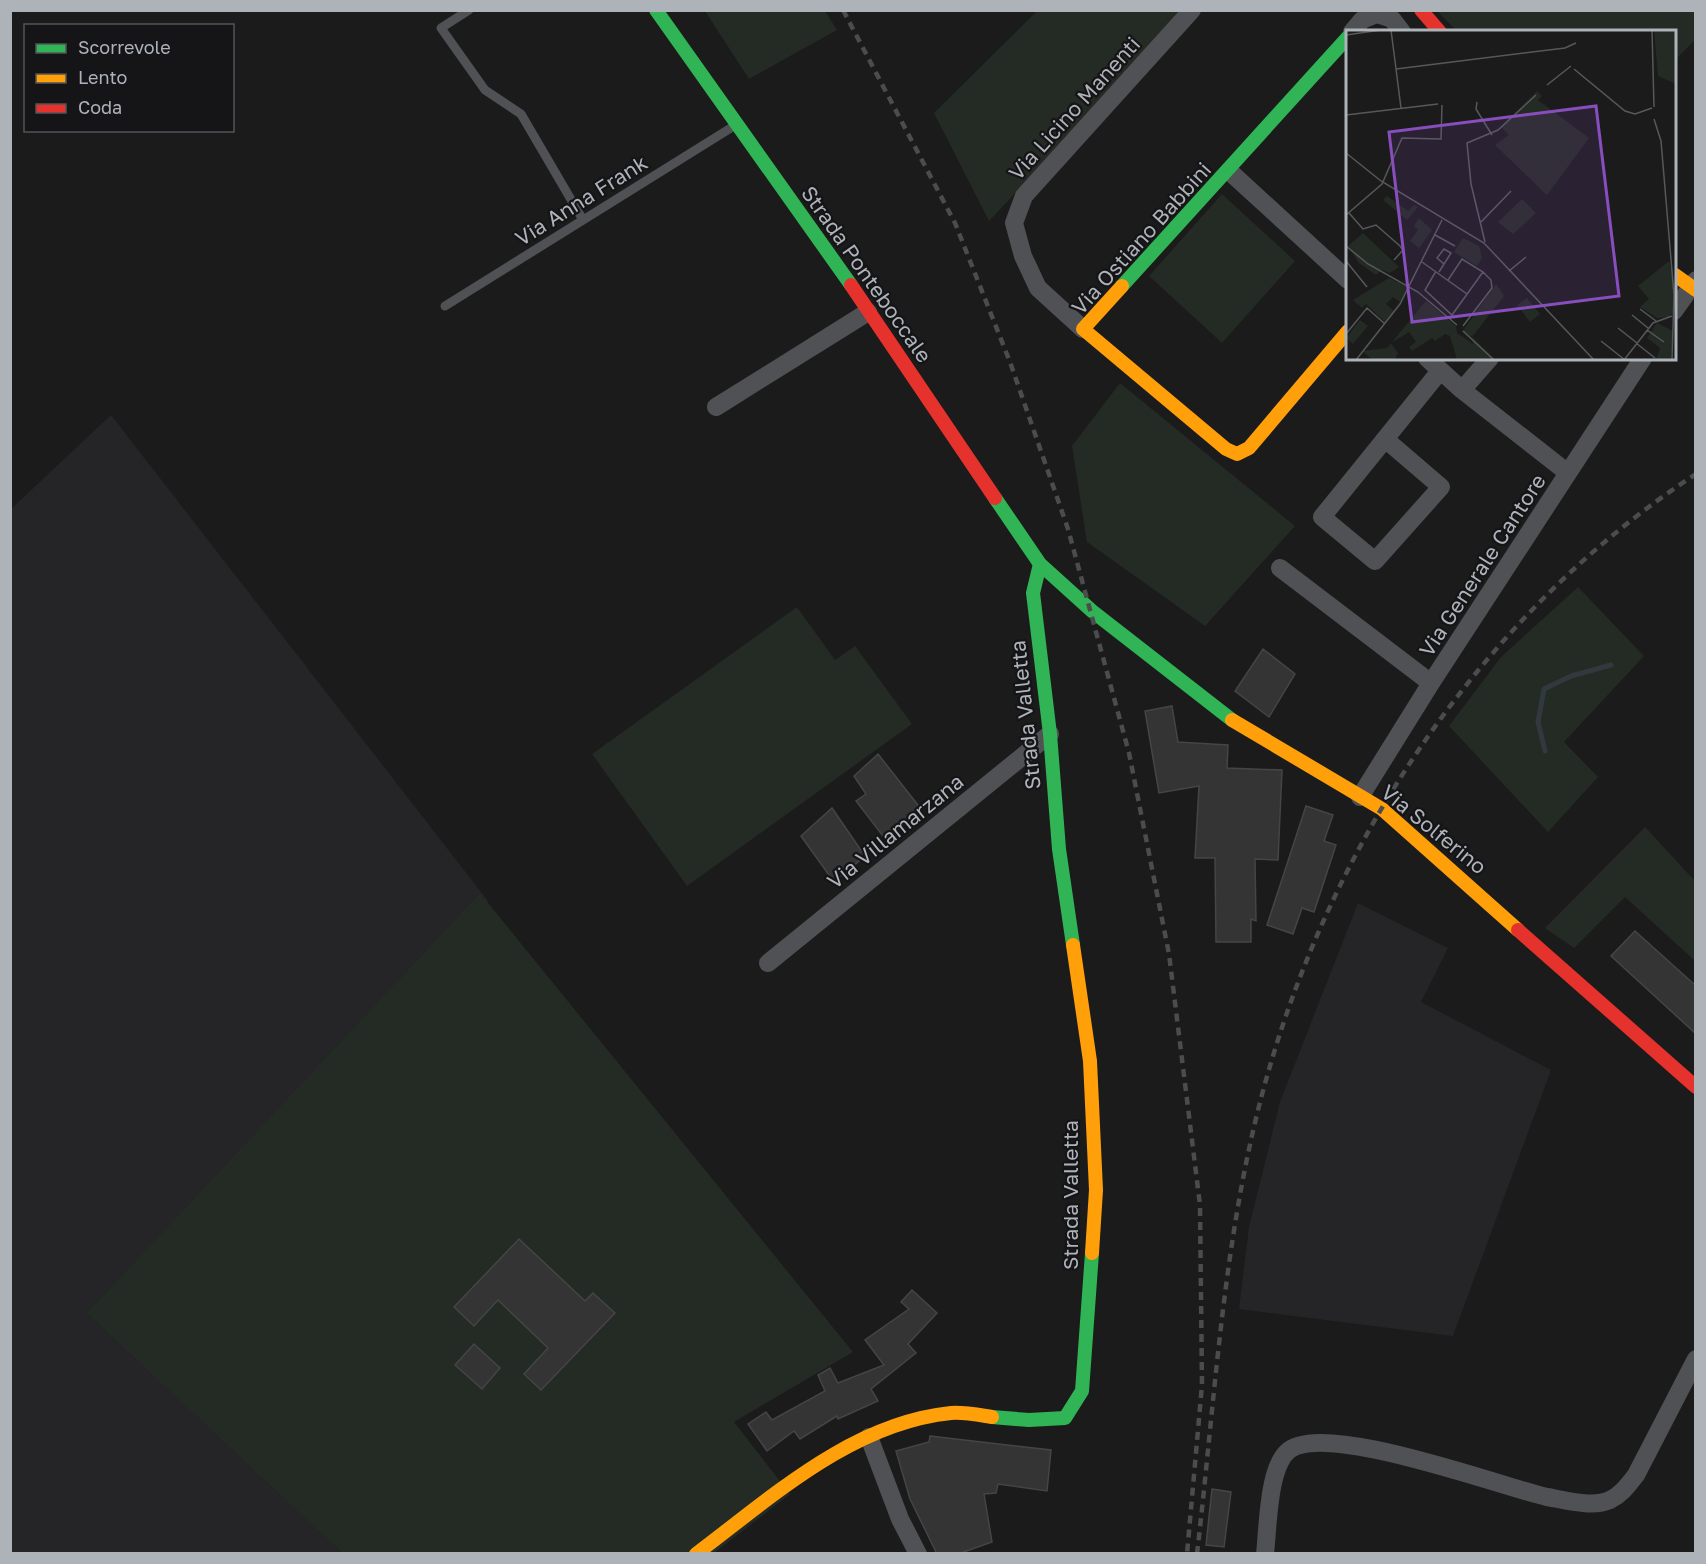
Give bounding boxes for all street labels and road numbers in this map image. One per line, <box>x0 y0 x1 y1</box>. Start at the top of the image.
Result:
street label: Via Licino Manenti <box>1003 31 1145 185</box>
street label: Via Anna Frank <box>510 149 652 251</box>
street label: Via Ostiano Babbini <box>1066 156 1216 320</box>
street label: Strada Ponteboccale <box>796 181 938 367</box>
street label: Via Generale Cantore <box>1413 469 1551 661</box>
street label: Strada Valletta <box>1004 639 1046 791</box>
street label: Via Villamarzana <box>822 768 968 894</box>
street label: Via Solferino <box>1376 779 1492 879</box>
street label: Strada Valletta <box>1057 1120 1083 1270</box>

